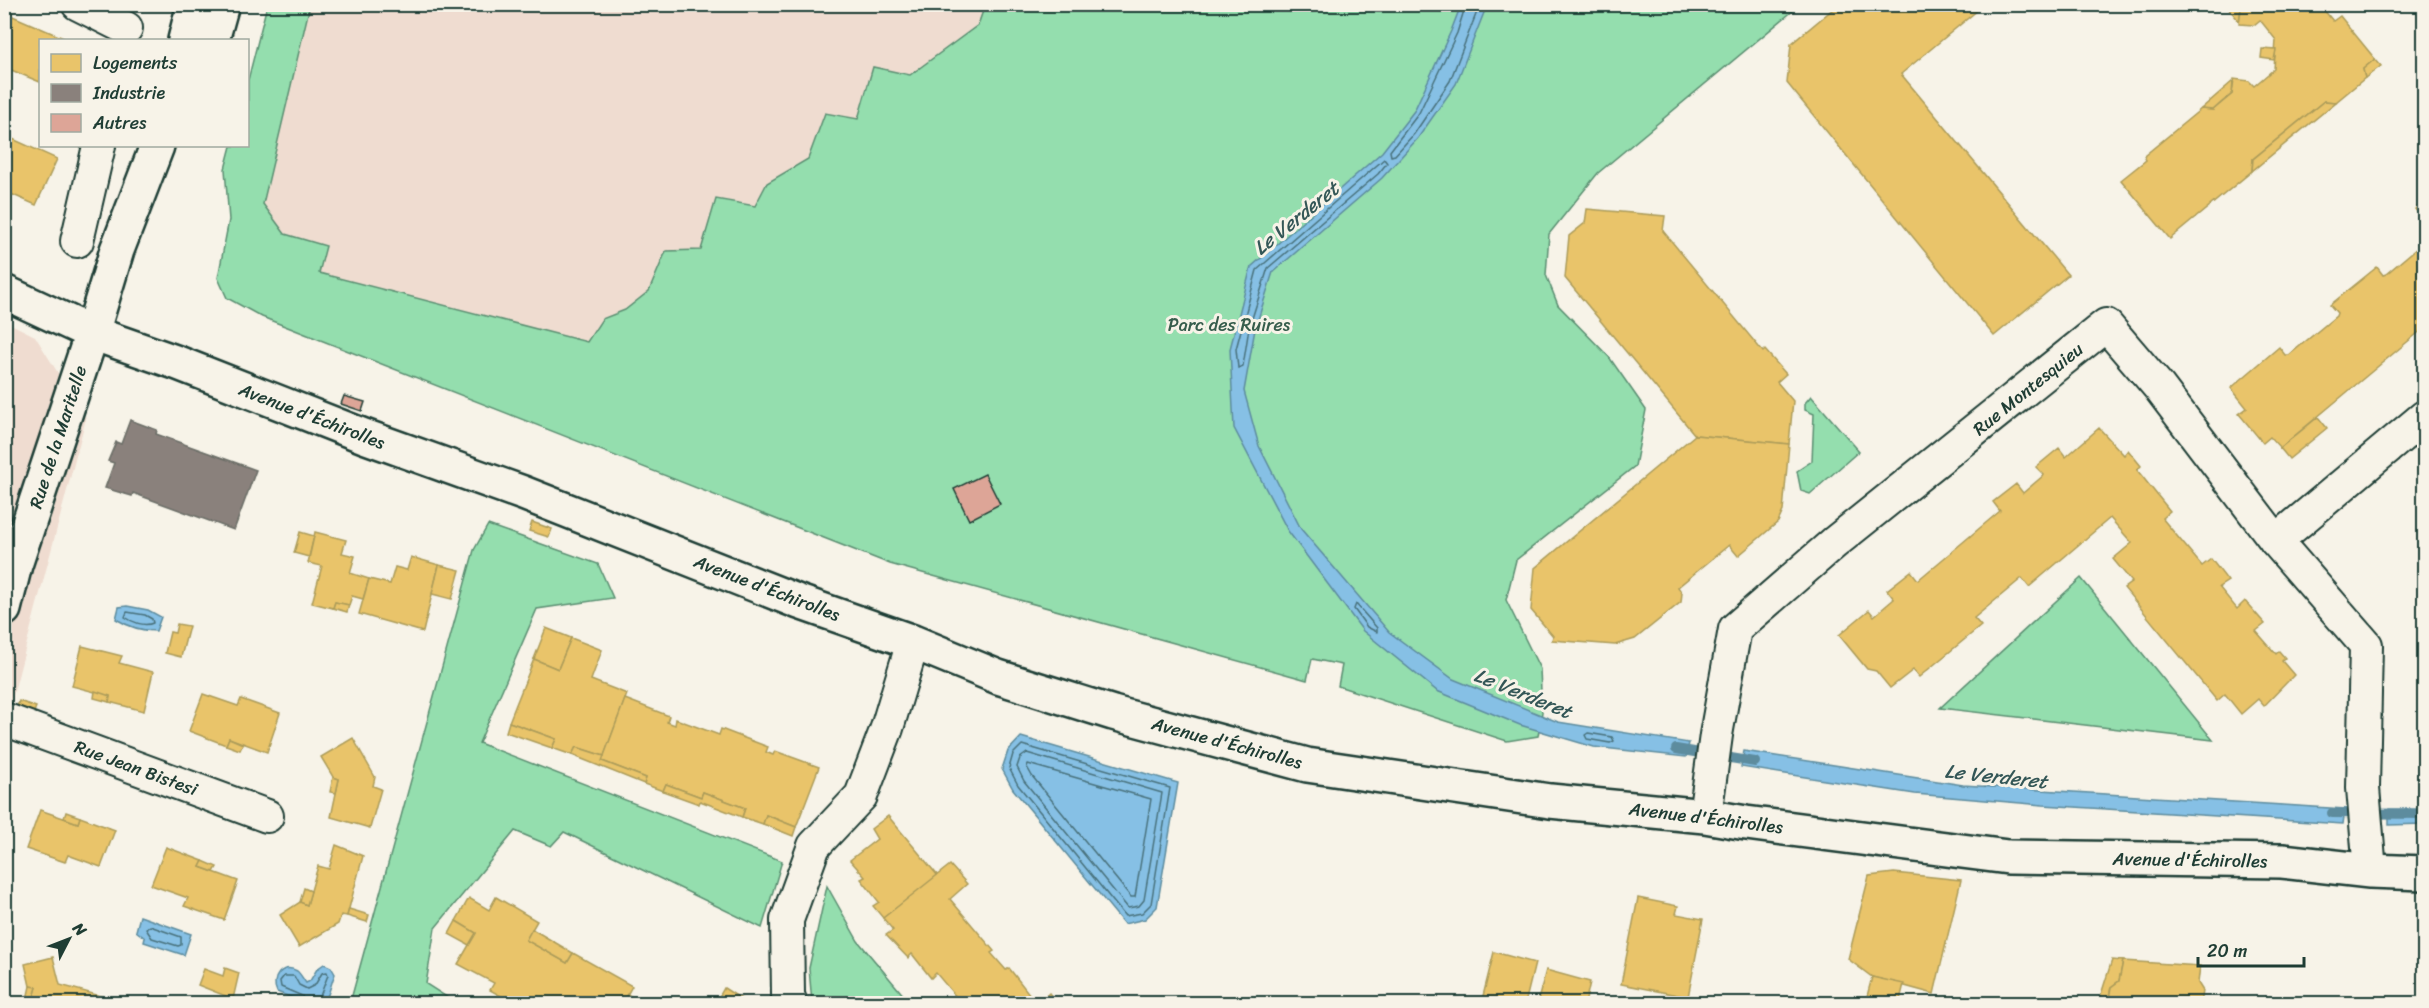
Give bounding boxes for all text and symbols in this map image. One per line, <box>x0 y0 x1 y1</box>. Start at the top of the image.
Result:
legend <box>39 39 249 147</box>
text: Logements <box>93 47 178 79</box>
text: Industrie <box>92 77 166 109</box>
text: Autres <box>92 107 147 139</box>
water label: Le Verderet <box>1245 171 1349 264</box>
park label: Parc des Ruires <box>1168 309 1291 341</box>
street label: Rue Montesquieu <box>1965 334 2091 444</box>
street label: Rue de la Maritelle <box>20 361 96 513</box>
street label: Avenue d'Échirolles <box>233 373 390 459</box>
street label: Avenue d'Échirolles <box>688 545 845 631</box>
water label: Le Verderet <box>1469 658 1579 730</box>
street label: Avenue d'Échirolles <box>1147 707 1306 779</box>
street label: Rue Jean Bistesi <box>70 731 203 805</box>
water label: Le Verderet <box>1943 754 2051 799</box>
street label: Avenue d'Échirolles <box>1626 793 1785 843</box>
street label: Avenue d'Échirolles <box>2111 843 2268 877</box>
north arrow <box>39 909 99 969</box>
text: N <box>65 915 95 944</box>
scale bar <box>2198 930 2304 968</box>
text: 20 m <box>2207 935 2247 967</box>

